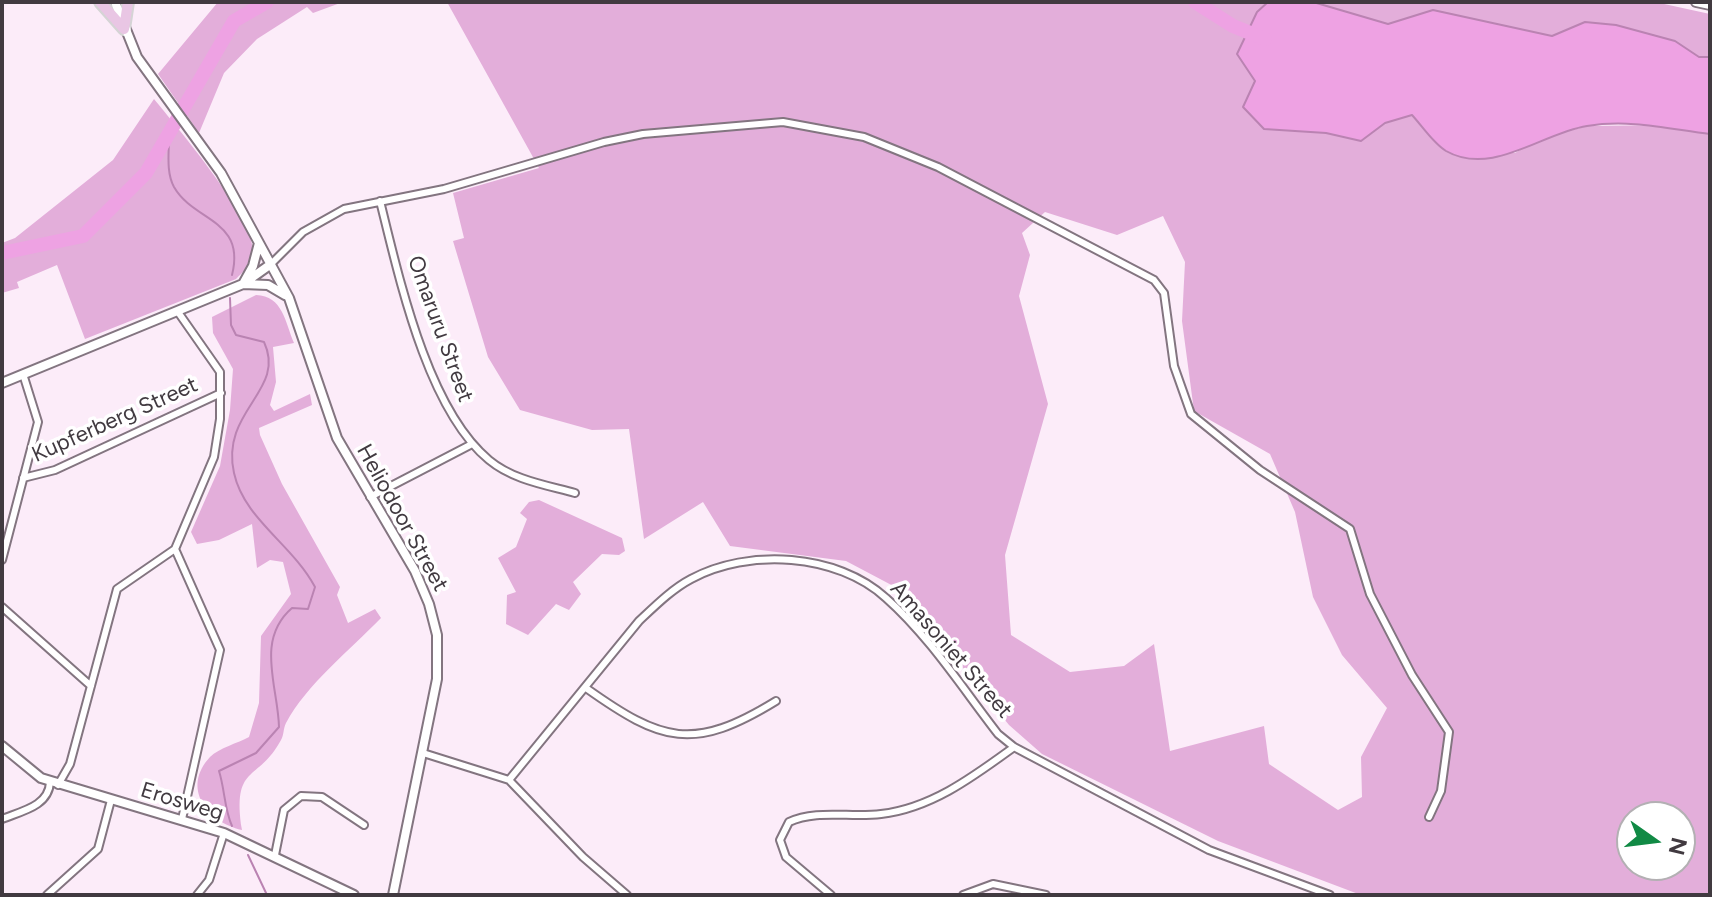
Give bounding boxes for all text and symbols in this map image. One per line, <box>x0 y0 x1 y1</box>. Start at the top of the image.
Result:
street label: Omaruru Street <box>401 252 479 406</box>
street label: Kupferberg Street <box>28 372 202 468</box>
street label: Heliodoor Street <box>351 440 453 596</box>
street label: Amasoniet Street <box>884 576 1018 724</box>
street label: Erosweg <box>137 777 227 827</box>
north arrow <box>1616 801 1696 881</box>
text: N <box>1663 835 1693 858</box>

